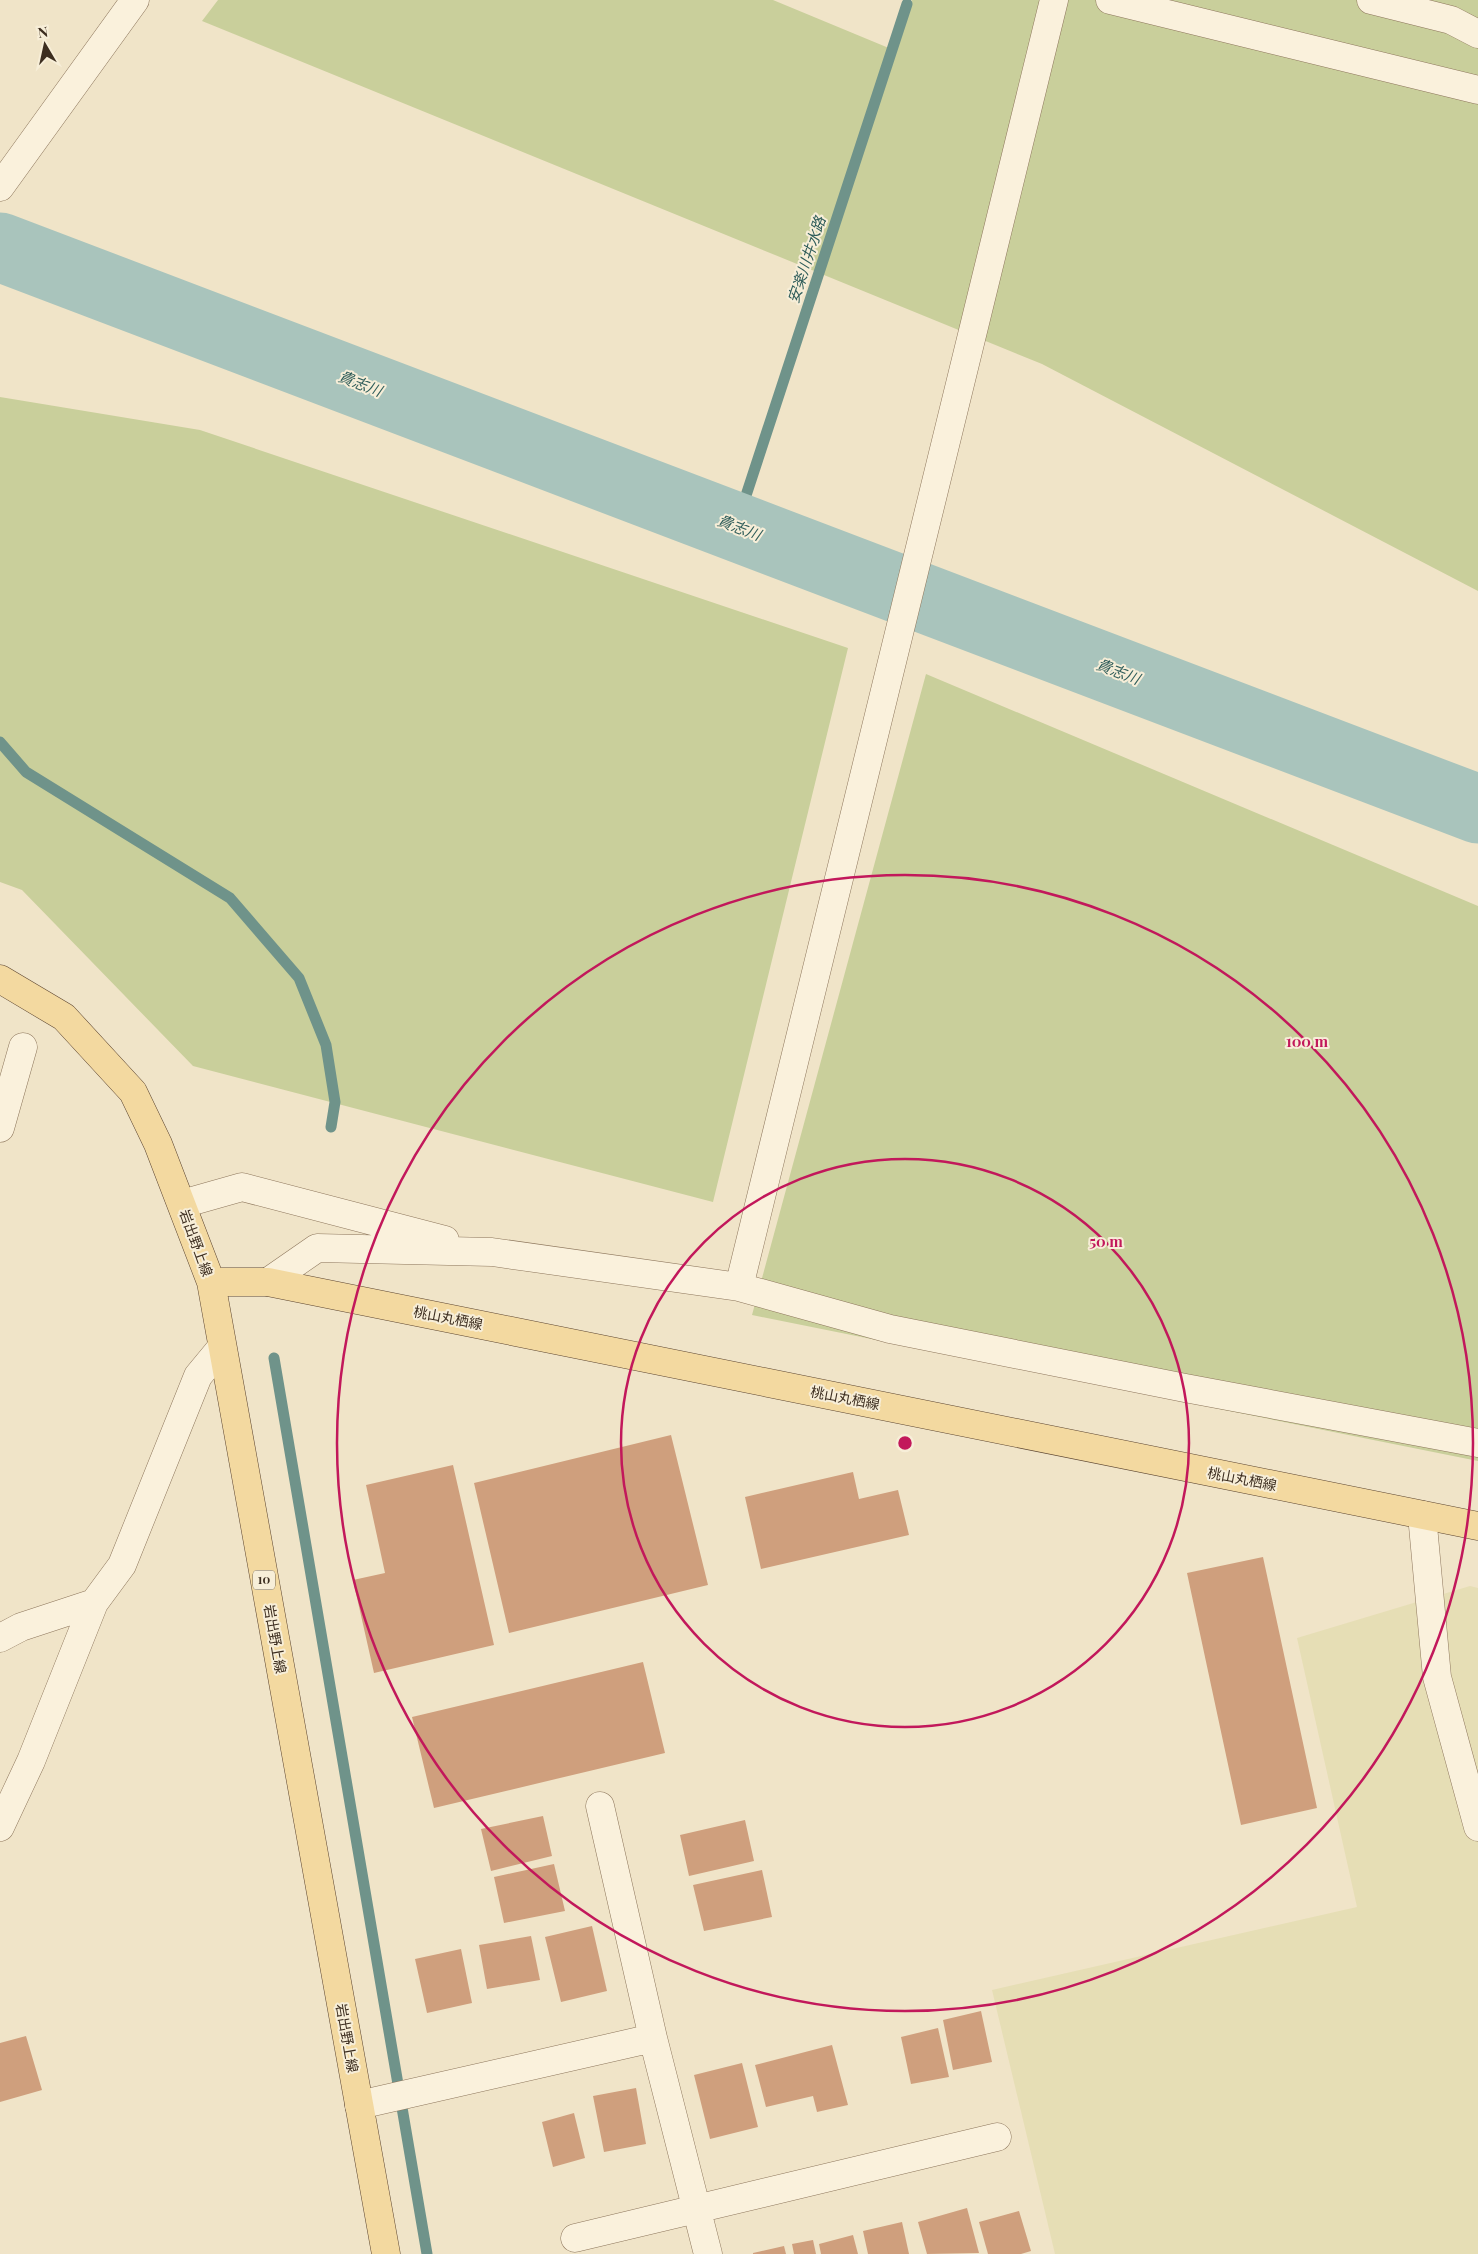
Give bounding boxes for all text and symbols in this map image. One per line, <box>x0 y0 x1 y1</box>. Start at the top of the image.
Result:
north arrow <box>20 20 70 70</box>
text: N <box>36 21 49 42</box>
water label: 安楽川井水路 <box>783 212 830 306</box>
water label: 貴志川 <box>336 366 387 401</box>
water label: 貴志川 <box>715 510 766 545</box>
water label: 貴志川 <box>1094 654 1145 689</box>
text: 100 m <box>1286 1031 1329 1051</box>
street label: 岩出野上線 <box>176 1207 217 1279</box>
text: 50 m <box>1089 1231 1123 1251</box>
street label: 桃山丸栖線 <box>412 1302 484 1334</box>
street label: 桃山丸栖線 <box>809 1382 881 1414</box>
centre of rings <box>896 1434 914 1452</box>
street label: 桃山丸栖線 <box>1206 1463 1278 1495</box>
road number: 10 <box>253 1570 275 1590</box>
street label: 岩出野上線 <box>260 1603 291 1675</box>
street label: 岩出野上線 <box>332 2002 363 2074</box>

